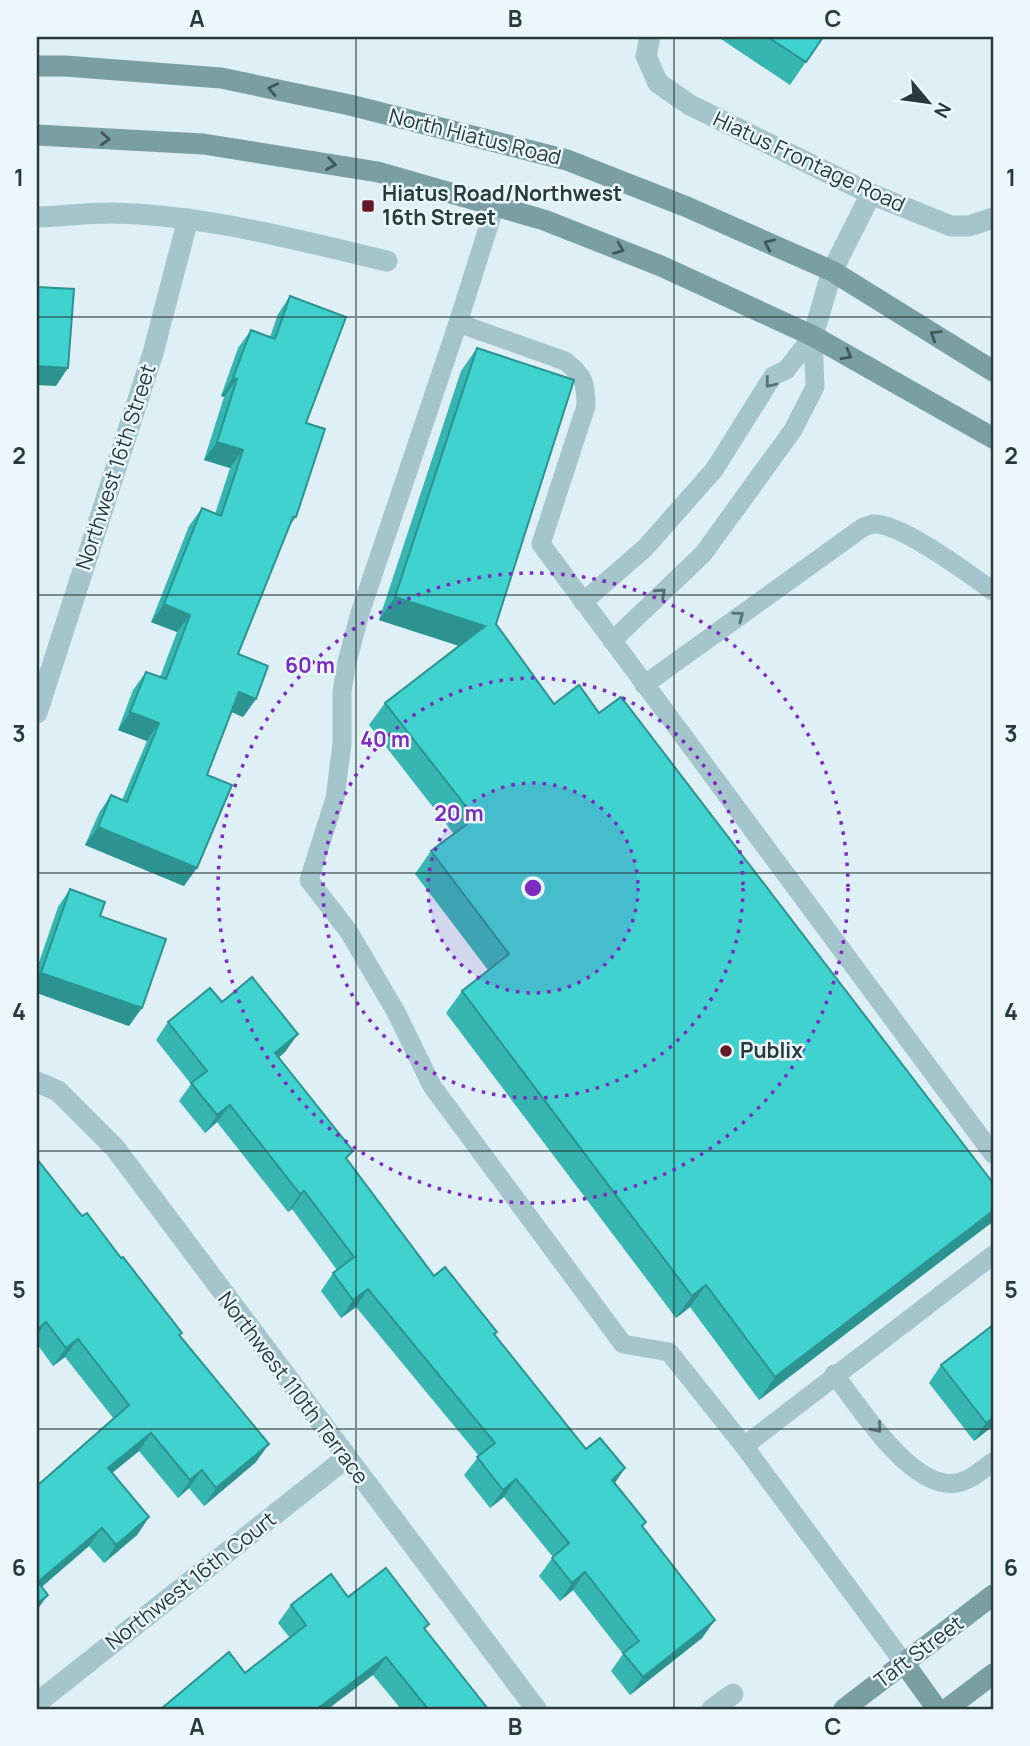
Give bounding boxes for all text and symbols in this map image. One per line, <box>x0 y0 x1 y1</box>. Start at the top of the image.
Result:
text: A <box>189 2 205 34</box>
text: B <box>508 2 522 34</box>
text: C <box>825 2 842 34</box>
north arrow <box>894 66 964 136</box>
one-way arrow <box>267 82 279 97</box>
text: N <box>928 98 958 123</box>
street label: North Hiatus Road <box>386 101 564 171</box>
street label: Hiatus Frontage Road <box>709 104 910 218</box>
one-way arrow <box>100 131 111 146</box>
one-way arrow <box>325 156 337 171</box>
text: 1 <box>14 161 24 193</box>
text: 1 <box>1006 161 1016 193</box>
place label: Hiatus Road/Northwest 16th Street <box>382 179 622 231</box>
marker: Hiatus Road/Northwest 16th Street <box>360 198 376 214</box>
one-way arrow <box>764 238 777 252</box>
one-way arrow <box>612 241 624 255</box>
one-way arrow <box>930 331 943 344</box>
one-way arrow <box>840 347 852 360</box>
street label: Northwest 16th Street <box>69 360 162 573</box>
one-way arrow <box>766 375 779 388</box>
text: 2 <box>12 439 26 471</box>
text: 2 <box>1004 439 1018 471</box>
one-way arrow <box>653 589 666 602</box>
one-way arrow <box>731 612 744 625</box>
text: 60 m <box>285 651 335 679</box>
text: 3 <box>12 717 26 749</box>
text: 3 <box>1004 717 1018 749</box>
text: 40 m <box>360 725 410 753</box>
text: 20 m <box>434 799 484 827</box>
centre of rings <box>521 876 545 900</box>
text: 4 <box>12 995 26 1027</box>
text: 4 <box>1004 995 1018 1027</box>
place label: Publix <box>740 1036 803 1064</box>
marker: Publix <box>718 1043 734 1059</box>
text: 5 <box>12 1273 26 1305</box>
text: 5 <box>1004 1273 1018 1305</box>
street label: Northwest 110th Terrace <box>212 1285 375 1489</box>
one-way arrow <box>868 1420 881 1432</box>
street label: Northwest 16th Court <box>99 1505 281 1656</box>
text: 6 <box>12 1551 26 1583</box>
text: 6 <box>1004 1551 1018 1583</box>
street label: Taft Street <box>868 1609 969 1694</box>
text: A <box>189 1710 205 1742</box>
text: B <box>508 1710 522 1742</box>
text: C <box>825 1710 842 1742</box>

